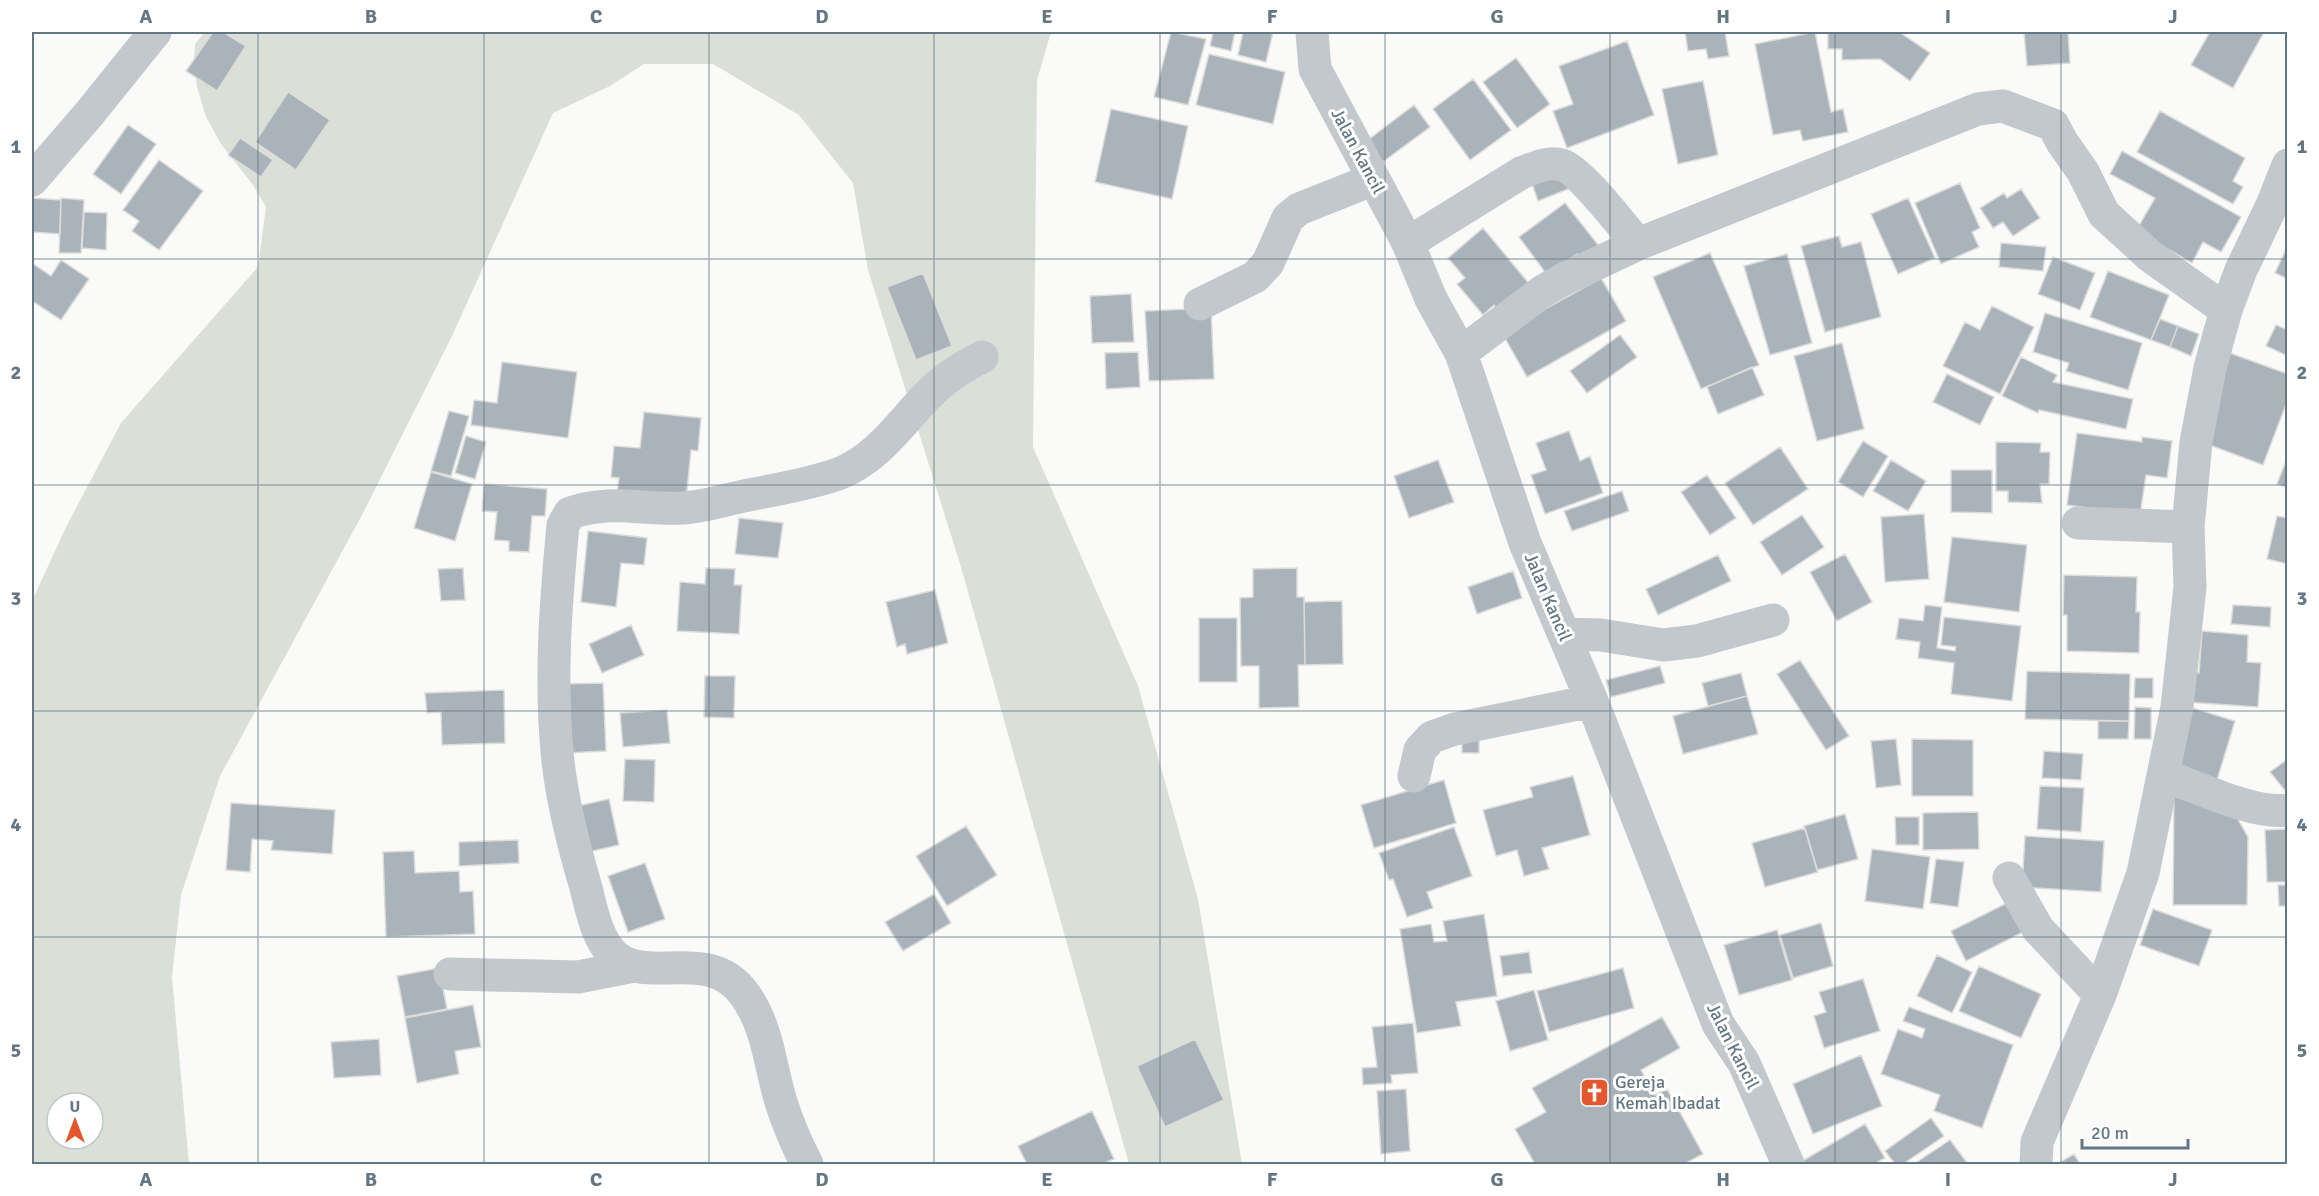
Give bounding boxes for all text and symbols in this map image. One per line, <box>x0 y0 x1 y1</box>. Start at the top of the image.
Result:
text: A <box>140 4 153 29</box>
text: B <box>365 4 377 29</box>
text: C <box>590 4 602 29</box>
text: D <box>815 4 829 29</box>
text: E <box>1041 4 1053 29</box>
text: F <box>1267 4 1278 29</box>
text: G <box>1490 4 1504 29</box>
text: H <box>1716 4 1730 29</box>
text: I <box>1945 4 1951 29</box>
text: J <box>2168 4 2178 29</box>
street label: Jalan Kancil <box>1326 105 1390 197</box>
text: 1 <box>11 134 22 159</box>
text: 1 <box>2297 134 2308 159</box>
text: 2 <box>11 360 21 385</box>
text: 2 <box>2297 360 2307 385</box>
street label: Jalan Kancil <box>1520 550 1576 644</box>
text: 3 <box>11 586 21 611</box>
text: 3 <box>2297 586 2307 611</box>
text: 4 <box>11 812 22 837</box>
text: 4 <box>2297 812 2308 837</box>
street label: Jalan Kancil <box>1702 999 1764 1093</box>
text: 5 <box>11 1038 21 1063</box>
text: 5 <box>2297 1038 2307 1063</box>
place label: Gereja Kemah Ibadat <box>1615 1071 1720 1114</box>
church icon: Gereja Kemah Ibadat <box>1578 1076 1610 1108</box>
north arrow <box>45 1091 105 1151</box>
text: U <box>70 1097 80 1117</box>
scale bar <box>2082 1112 2188 1150</box>
text: 20 m <box>2091 1122 2129 1144</box>
text: A <box>140 1167 153 1192</box>
text: B <box>365 1167 377 1192</box>
text: C <box>590 1167 602 1192</box>
text: D <box>815 1167 829 1192</box>
text: E <box>1041 1167 1053 1192</box>
text: F <box>1267 1167 1278 1192</box>
text: G <box>1490 1167 1504 1192</box>
text: H <box>1716 1167 1730 1192</box>
text: I <box>1945 1167 1951 1192</box>
text: J <box>2168 1167 2178 1192</box>

